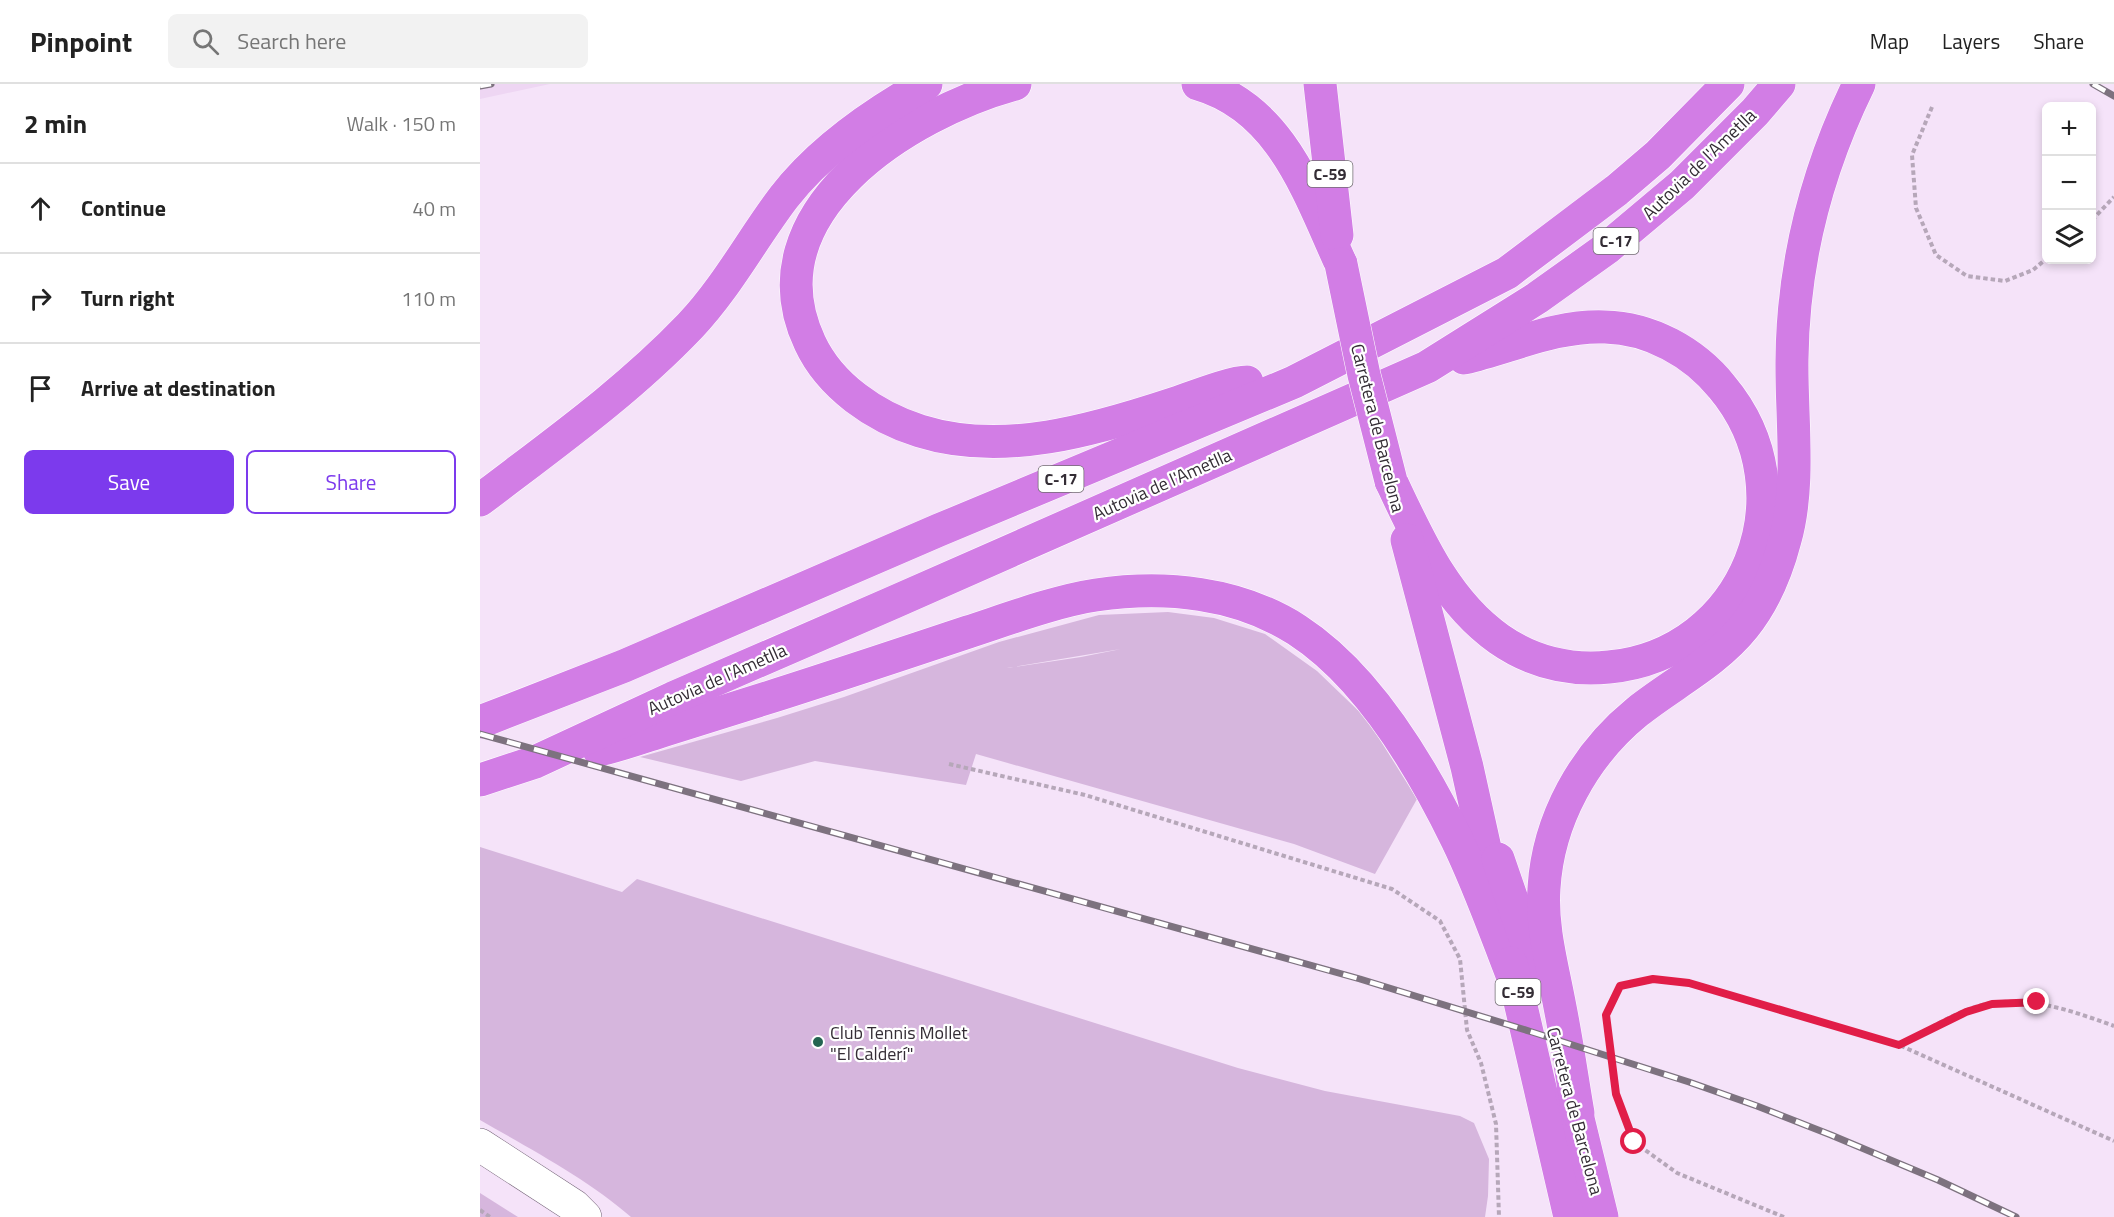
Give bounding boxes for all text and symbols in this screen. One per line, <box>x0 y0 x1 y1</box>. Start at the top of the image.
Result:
search box <box>168 14 588 68</box>
text: Pinpoint <box>30 20 132 63</box>
text: Search here <box>237 24 346 58</box>
icon: search <box>189 25 222 58</box>
text: Map <box>1870 25 1909 57</box>
text: Layers <box>1942 25 2000 57</box>
text: Share <box>2033 25 2084 57</box>
street label: Autovia de l'Ametlla <box>1636 102 1762 226</box>
map controls <box>2042 102 2096 264</box>
button: + <box>2042 102 2096 156</box>
text: 2 min <box>24 104 87 143</box>
text: Walk · 150 m <box>347 108 456 139</box>
button: − <box>2042 156 2096 210</box>
road number: C-59 <box>1308 161 1352 187</box>
text: Continue <box>81 191 166 225</box>
icon: ahead <box>24 192 57 225</box>
text: 40 m <box>412 193 456 224</box>
button: layers <box>2042 210 2096 264</box>
road number: C-17 <box>1594 228 1638 254</box>
text: Turn right <box>81 281 175 315</box>
icon: right <box>24 282 57 315</box>
text: 110 m <box>401 283 456 314</box>
street label: Carretera de Barcelona <box>1344 341 1412 515</box>
text: Arrive at destination <box>81 371 276 405</box>
icon: arrive <box>24 372 57 405</box>
street label: Autovia de l'Ametlla <box>1088 441 1236 527</box>
button: Save <box>24 450 234 514</box>
button: Share <box>246 450 456 514</box>
road number: C-17 <box>1038 466 1084 492</box>
street label: Autovia de l'Ametlla <box>643 636 791 722</box>
road number: C-59 <box>1496 979 1540 1005</box>
route end <box>2023 988 2049 1014</box>
place label: Club Tennis Mollet "El Calderí" <box>830 1019 968 1067</box>
street label: Carretera de Barcelona <box>1540 1024 1610 1198</box>
marker: Club Tennis Mollet "El Calderí" <box>811 1035 825 1049</box>
route start <box>1620 1128 1646 1154</box>

